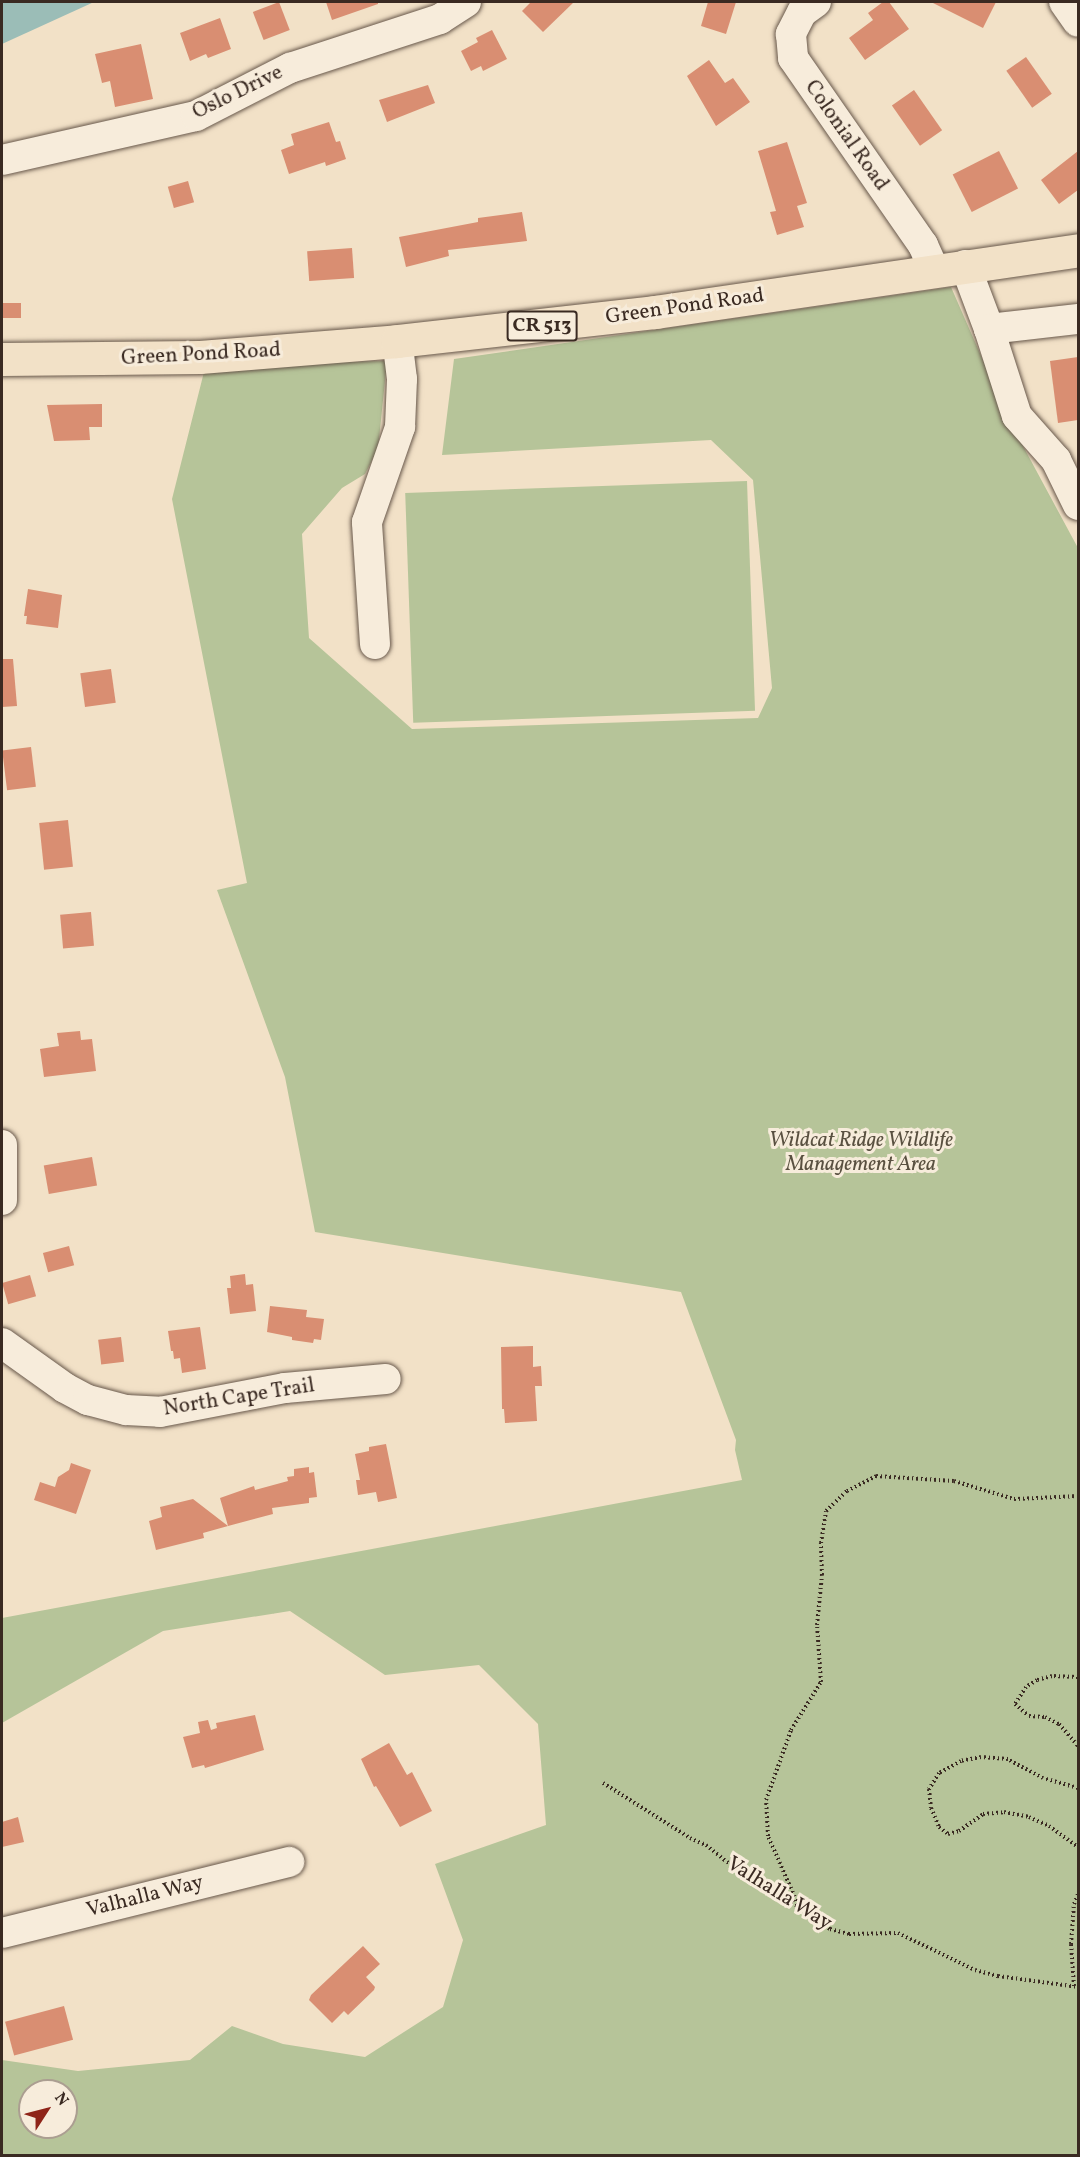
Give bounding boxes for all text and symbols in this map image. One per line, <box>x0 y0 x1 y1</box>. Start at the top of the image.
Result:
street label: Oslo Drive <box>189 60 287 126</box>
street label: Colonial Road <box>799 76 893 196</box>
street label: Green Pond Road <box>604 283 766 331</box>
road number: CR 513 <box>506 309 578 343</box>
street label: Green Pond Road <box>121 338 281 372</box>
park label: Wildcat Ridge Wildlife Management Area <box>769 1128 953 1178</box>
street label: North Cape Trail <box>161 1374 317 1422</box>
street label: Valhalla Way <box>721 1851 837 1937</box>
street label: Valhalla Way <box>84 1870 206 1924</box>
north arrow <box>18 2079 78 2139</box>
text: N <box>49 2088 73 2111</box>

